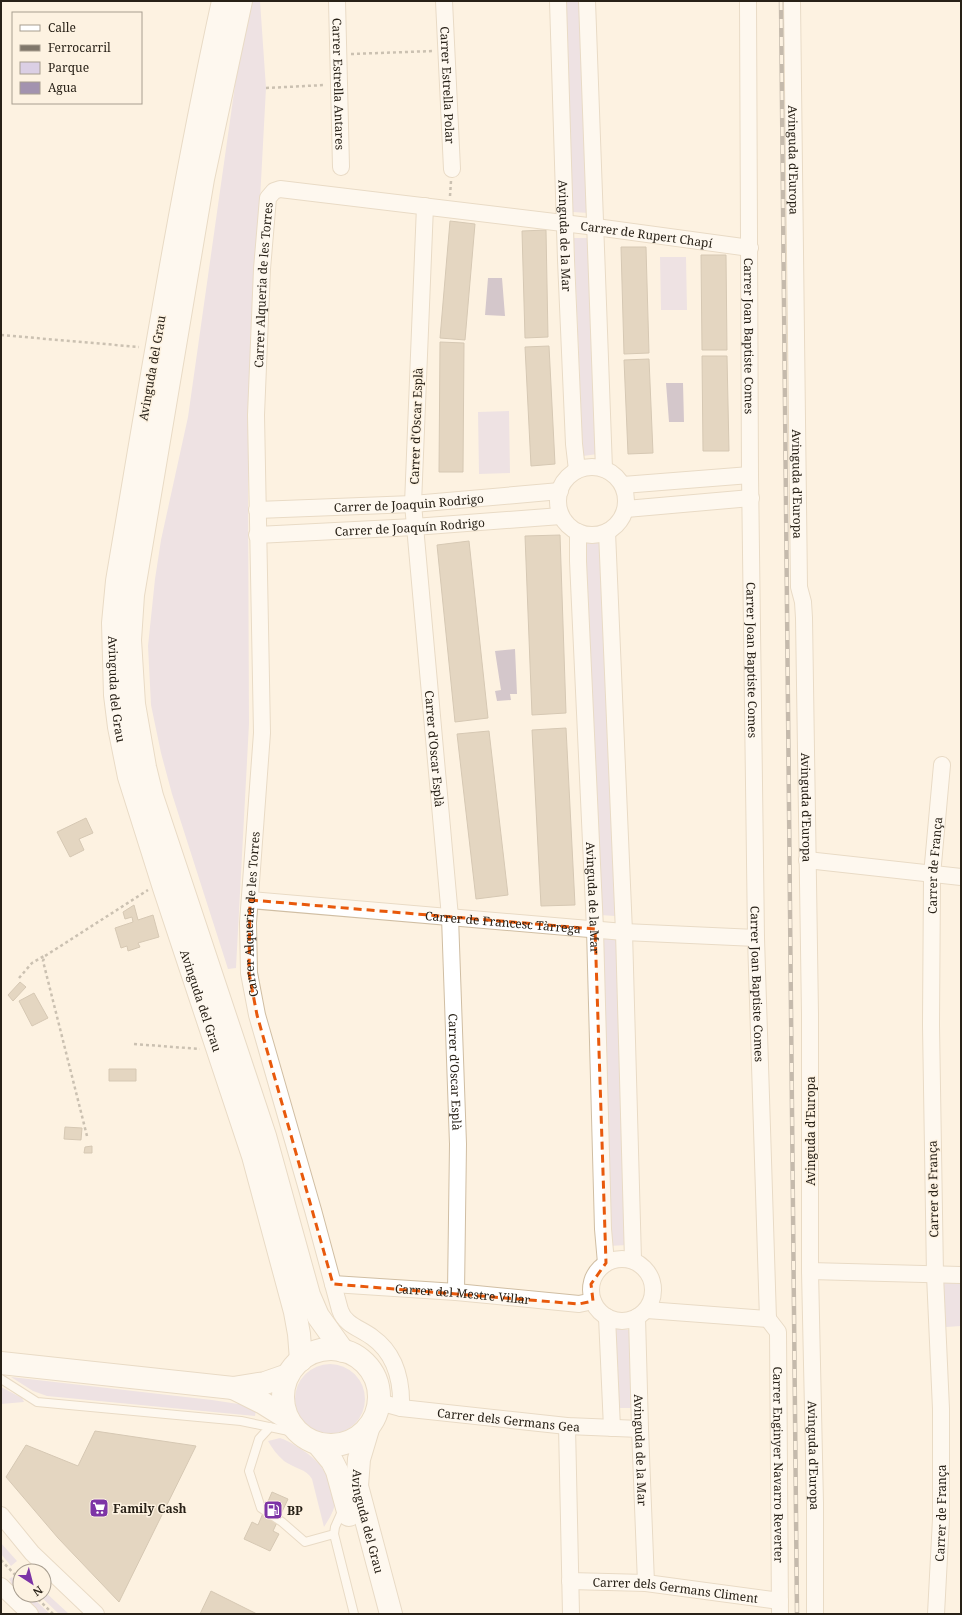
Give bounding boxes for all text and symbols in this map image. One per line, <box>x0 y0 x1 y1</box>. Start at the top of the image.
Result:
legend <box>12 12 142 104</box>
street label: Carrer Estrella Antares <box>329 18 349 150</box>
text: Calle <box>48 19 76 36</box>
street label: Carrer Estrella Polar <box>437 26 459 144</box>
text: Ferrocarril <box>48 39 111 56</box>
text: Parque <box>48 59 89 76</box>
text: Agua <box>48 79 77 96</box>
street label: Avinguda d'Europa <box>785 105 803 215</box>
street label: Avinguda de la Mar <box>555 180 576 293</box>
street label: Carrer Alqueria de les Torres <box>249 201 276 368</box>
street label: Carrer de Rupert Chapí <box>580 217 714 251</box>
street label: Carrer Joan Baptiste Comes <box>741 258 758 414</box>
street label: Avinguda del Grau <box>134 314 170 422</box>
street label: Carrer d'Oscar Esplà <box>405 367 427 485</box>
street label: Avinguda d'Europa <box>789 429 807 539</box>
street label: Carrer de Joaquin Rodrigo <box>333 489 485 516</box>
street label: Carrer de Joaquín Rodrigo <box>334 513 485 540</box>
street label: Carrer Joan Baptiste Comes <box>743 582 762 738</box>
street label: Avinguda del Grau <box>105 636 130 744</box>
street label: Carrer d'Oscar Esplà <box>421 690 449 808</box>
street label: Avinguda d'Europa <box>798 753 816 862</box>
street label: Carrer de França <box>923 816 946 914</box>
street label: Carrer Alqueria de les Torres <box>240 831 263 998</box>
street label: Avinguda de la Mar <box>582 841 604 954</box>
street label: Carrer Joan Baptiste Comes <box>747 906 768 1062</box>
street label: Carrer de Francesc Tàrrega <box>425 907 582 937</box>
street label: Avinguda del Grau <box>176 947 226 1054</box>
street label: Carrer d'Oscar Esplà <box>445 1013 466 1131</box>
street label: Avinguda d'Europa <box>802 1076 819 1186</box>
street label: Carrer de França <box>924 1140 942 1238</box>
street label: Carrer del Mestre Villar <box>394 1280 531 1308</box>
street label: Carrer Enginyer Navarro Reverter <box>770 1366 788 1563</box>
street label: Avinguda de la Mar <box>631 1394 652 1507</box>
street label: Avinguda d'Europa <box>804 1400 824 1510</box>
street label: Carrer dels Germans Gea <box>436 1403 581 1435</box>
street label: Carrer de França <box>930 1464 950 1562</box>
street label: Avinguda del Grau <box>348 1469 388 1575</box>
supermarket icon: Family Cash <box>88 1497 110 1519</box>
fuel station icon: BP <box>262 1499 284 1521</box>
place label: Family Cash <box>113 1500 187 1517</box>
place label: BP <box>287 1502 303 1519</box>
north arrow <box>12 1563 52 1603</box>
street label: Carrer dels Germans Climent <box>593 1573 759 1606</box>
text: N <box>30 1583 46 1600</box>

